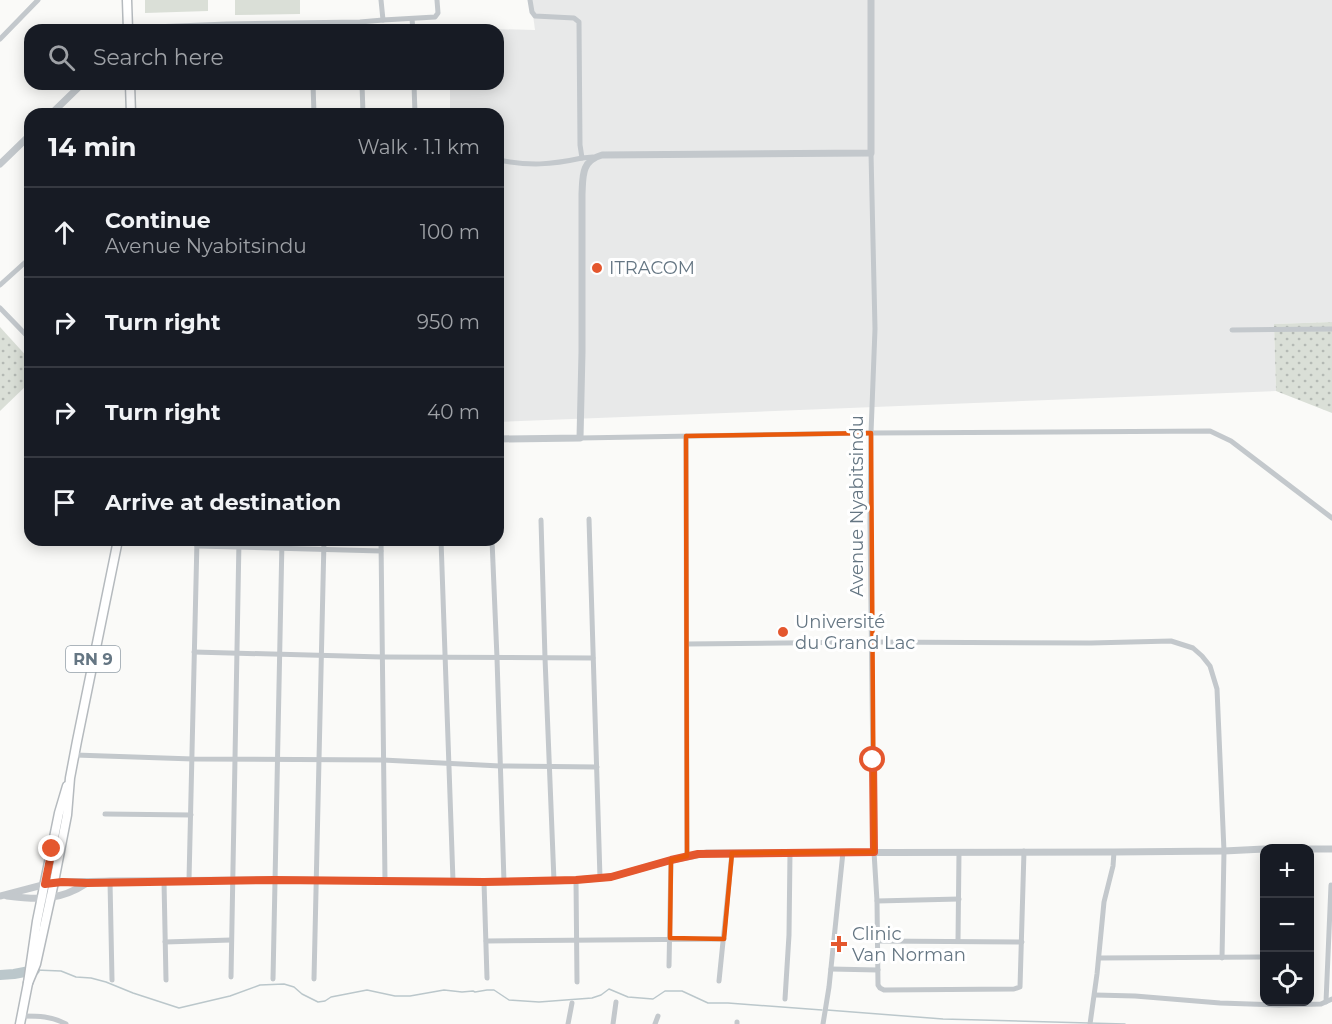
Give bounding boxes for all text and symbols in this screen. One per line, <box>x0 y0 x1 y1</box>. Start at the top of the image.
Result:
search box <box>24 24 504 90</box>
icon: search <box>45 41 78 74</box>
text: Search here <box>93 44 224 71</box>
text: 14 min <box>48 131 137 163</box>
text: Walk · 1.1 km <box>358 135 480 159</box>
text: Continue <box>105 207 211 234</box>
icon: ahead <box>48 216 81 249</box>
text: 100 m <box>420 220 480 244</box>
text: Avenue Nyabitsindu <box>105 234 307 258</box>
place label: ITRACOM <box>609 257 695 279</box>
marker: ITRACOM <box>590 261 604 275</box>
icon: right <box>48 306 81 339</box>
text: Turn right <box>105 309 220 336</box>
text: 950 m <box>417 310 480 334</box>
icon: right <box>48 396 81 429</box>
text: Turn right <box>105 399 220 426</box>
text: 40 m <box>427 400 480 424</box>
street label: Avenue Nyabitsindu <box>846 415 868 597</box>
icon: arrive <box>48 486 81 519</box>
text: Arrive at destination <box>105 489 341 516</box>
place label: Université du Grand Lac <box>795 611 915 654</box>
marker: Université du Grand Lac <box>776 625 790 639</box>
road number: RN 9 <box>66 646 120 672</box>
route start <box>859 746 885 772</box>
route end <box>38 835 64 861</box>
map controls <box>1260 844 1314 1006</box>
button: + <box>1260 844 1314 898</box>
button: − <box>1260 898 1314 952</box>
place label: Clinic Van Norman <box>852 923 966 966</box>
marker: Clinic Van Norman <box>830 935 848 953</box>
button: locate <box>1260 952 1314 1006</box>

